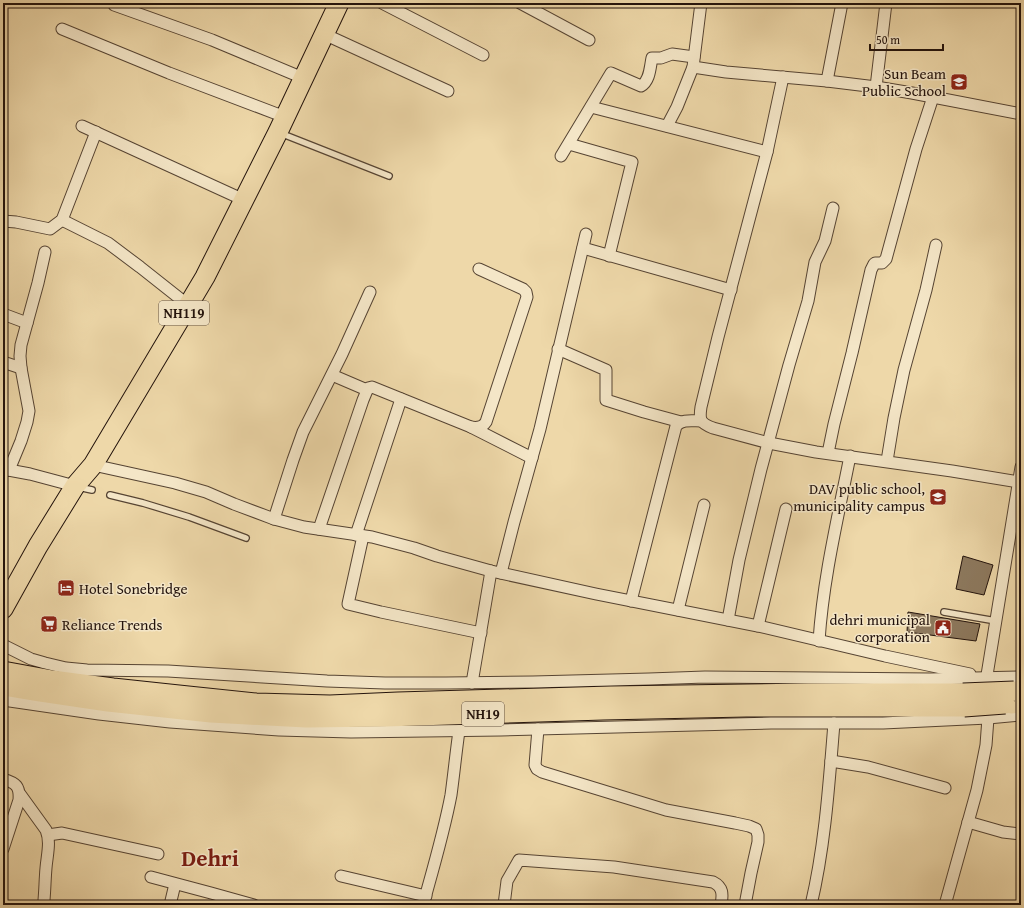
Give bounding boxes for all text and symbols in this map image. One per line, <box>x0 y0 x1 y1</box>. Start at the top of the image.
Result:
scale bar <box>870 26 943 52</box>
text: 50 m <box>876 31 900 48</box>
place label: Sun Beam Public School <box>862 63 947 101</box>
school or university icon: Sun Beam Public School <box>949 72 969 92</box>
road number: NH119 <box>159 301 209 325</box>
place label: DAV public school, municipality campus <box>793 478 925 516</box>
school or university icon: DAV public school, municipality campus <box>928 487 948 507</box>
hotel icon: Hotel Sonebridge <box>56 578 76 598</box>
place label: Hotel Sonebridge <box>79 578 188 599</box>
place label: dehri municipal corporation <box>830 609 931 647</box>
supermarket icon: Reliance Trends <box>39 614 59 634</box>
place label: Reliance Trends <box>62 614 162 635</box>
public building icon: dehri municipal corporation <box>933 618 953 638</box>
road number: NH19 <box>462 702 504 726</box>
district label: Dehri <box>181 841 239 874</box>

